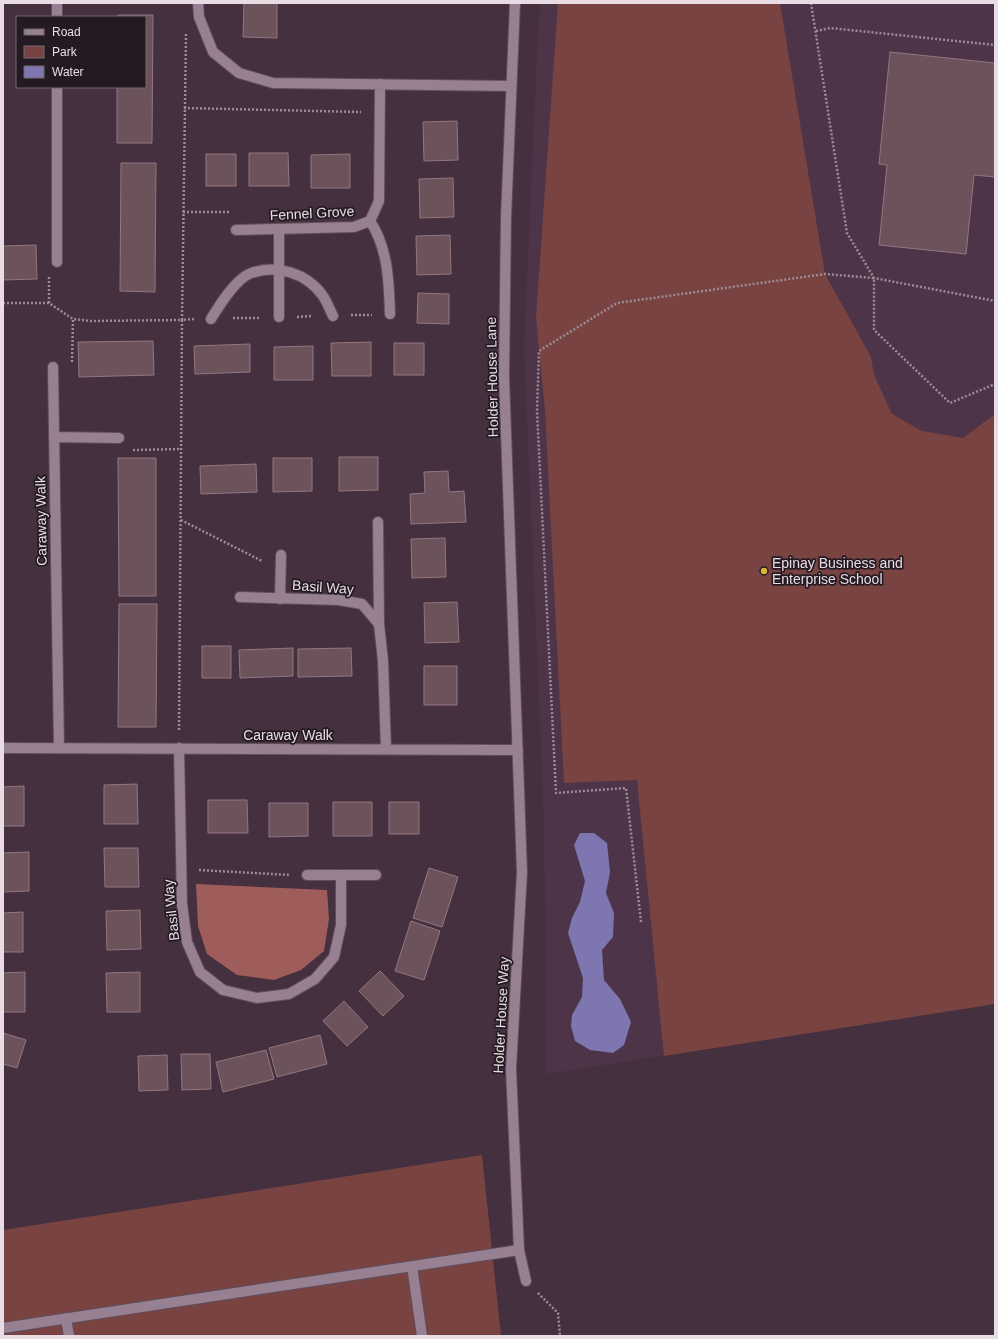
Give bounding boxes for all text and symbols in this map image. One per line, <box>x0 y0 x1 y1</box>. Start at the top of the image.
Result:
legend <box>16 16 146 88</box>
text: Road <box>52 25 81 39</box>
text: Park <box>52 45 78 59</box>
text: Water <box>52 65 84 79</box>
street label: Fennel Grove <box>269 203 355 223</box>
street label: Holder House Lane <box>483 316 501 437</box>
street label: Caraway Walk <box>32 475 50 566</box>
place label: Epinay Business and Enterprise School <box>772 555 903 587</box>
marker: Epinay Business and Enterprise School <box>759 566 769 576</box>
street label: Basil Way <box>292 577 354 597</box>
street label: Caraway Walk <box>243 727 334 743</box>
street label: Basil Way <box>160 878 182 942</box>
street label: Holder House Way <box>490 956 512 1074</box>

